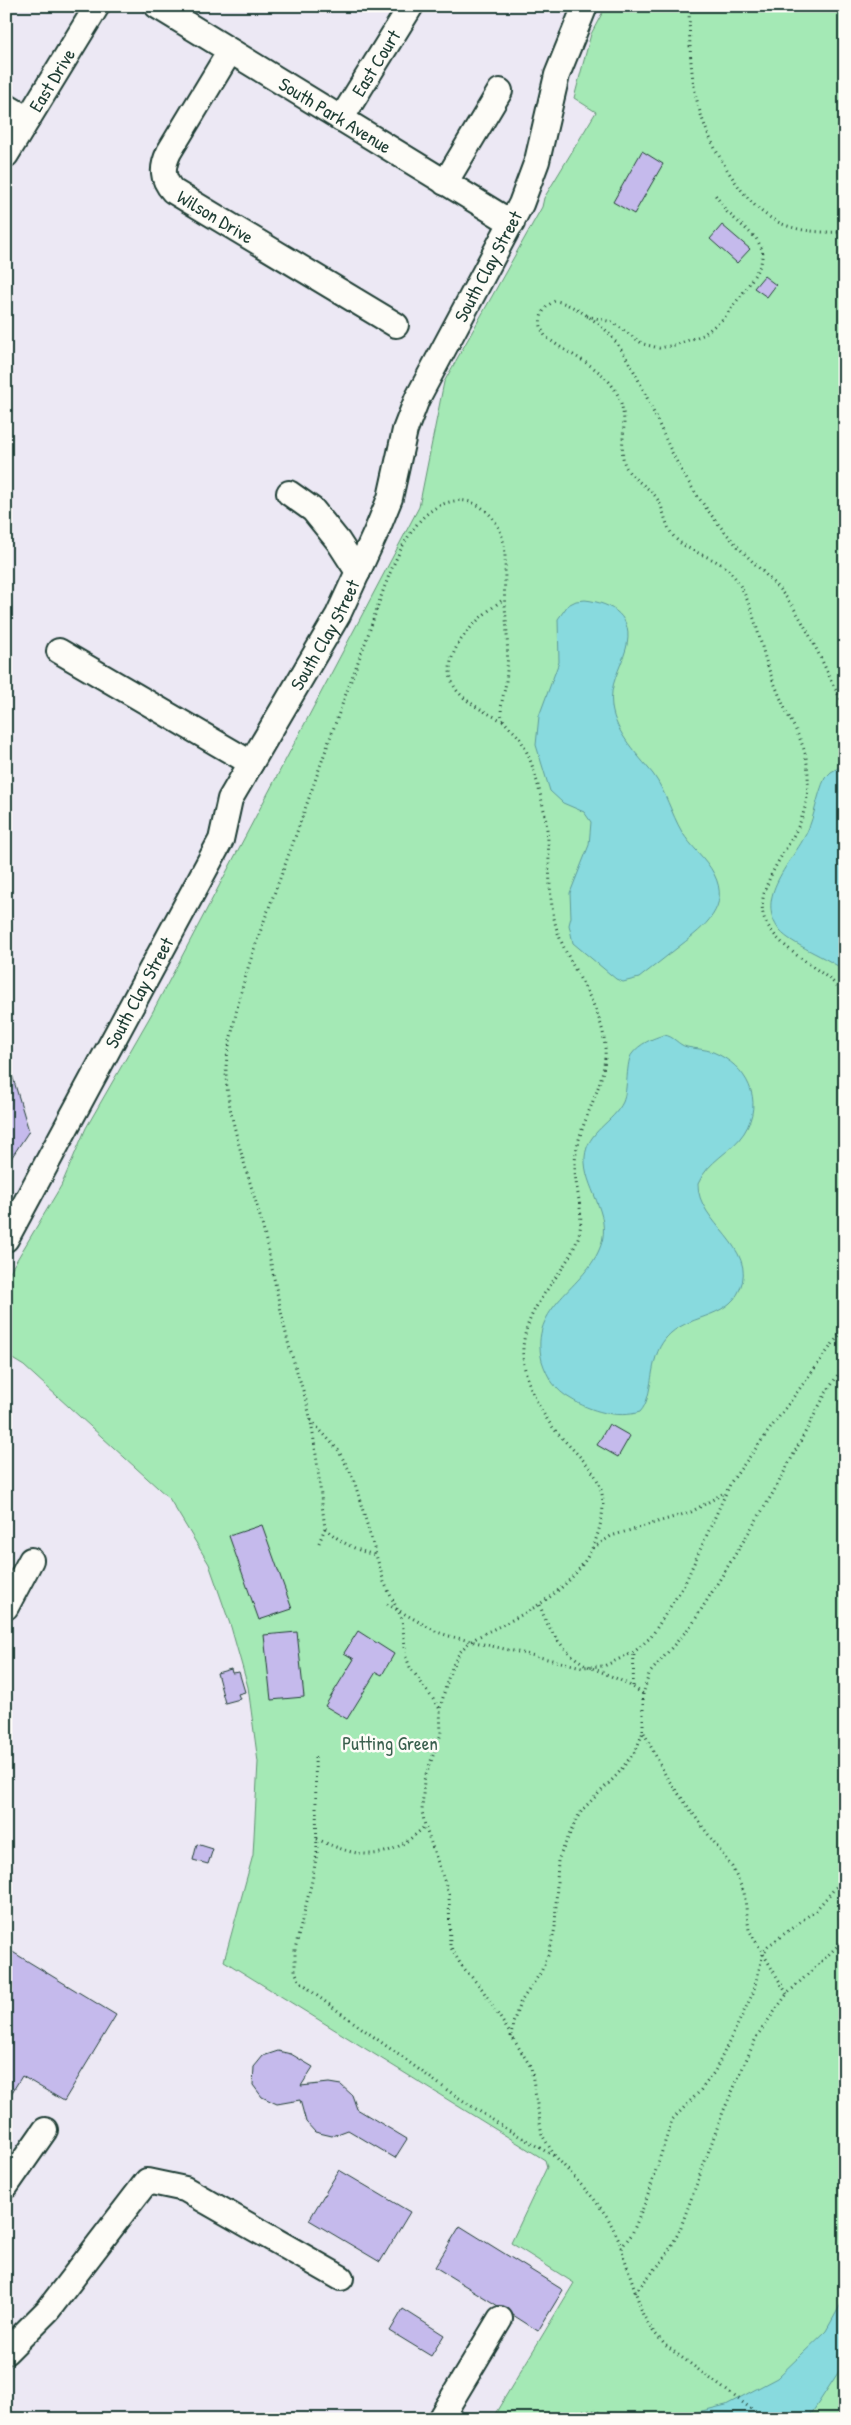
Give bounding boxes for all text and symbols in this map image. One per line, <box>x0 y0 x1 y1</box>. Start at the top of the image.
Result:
street label: East Court <box>345 24 406 101</box>
street label: East Drive <box>23 43 81 117</box>
street label: South Park Avenue <box>274 71 397 160</box>
street label: Wilson Drive <box>173 184 259 250</box>
street label: South Clay Street <box>448 206 528 326</box>
street label: South Clay Street <box>284 575 366 695</box>
street label: South Clay Street <box>98 932 180 1053</box>
park label: Putting Green <box>342 1730 438 1756</box>

